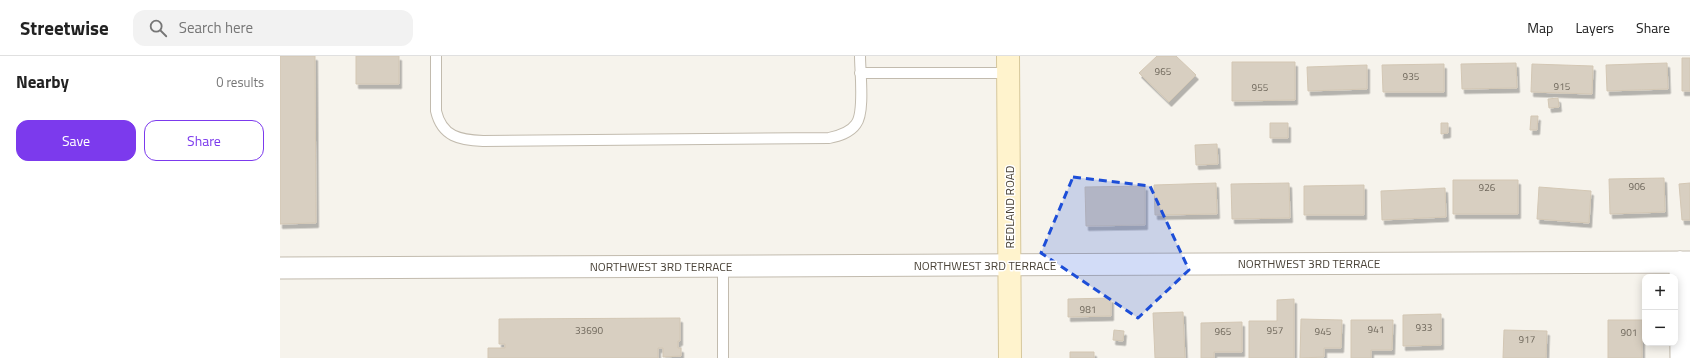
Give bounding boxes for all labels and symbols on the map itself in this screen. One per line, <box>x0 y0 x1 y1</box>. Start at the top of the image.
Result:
house number: 965 <box>1155 64 1172 79</box>
house number: 935 <box>1403 69 1420 84</box>
house number: 915 <box>1554 79 1571 94</box>
house number: 955 <box>1252 80 1269 95</box>
street label: REDLAND ROAD <box>1000 165 1019 249</box>
house number: 906 <box>1629 179 1646 194</box>
house number: 926 <box>1479 180 1496 195</box>
street label: NORTHWEST 3RD TERRACE <box>1238 254 1381 273</box>
street label: NORTHWEST 3RD TERRACE <box>914 256 1057 275</box>
street label: NORTHWEST 3RD TERRACE <box>590 257 733 276</box>
house number: 981 <box>1080 302 1096 317</box>
house number: 933 <box>1416 320 1432 335</box>
house number: 941 <box>1368 322 1384 337</box>
house number: 33690 <box>575 323 603 338</box>
house number: 957 <box>1267 323 1283 338</box>
house number: 965 <box>1215 324 1232 339</box>
house number: 945 <box>1315 324 1332 339</box>
house number: 901 <box>1621 325 1637 340</box>
house number: 917 <box>1519 332 1535 347</box>

